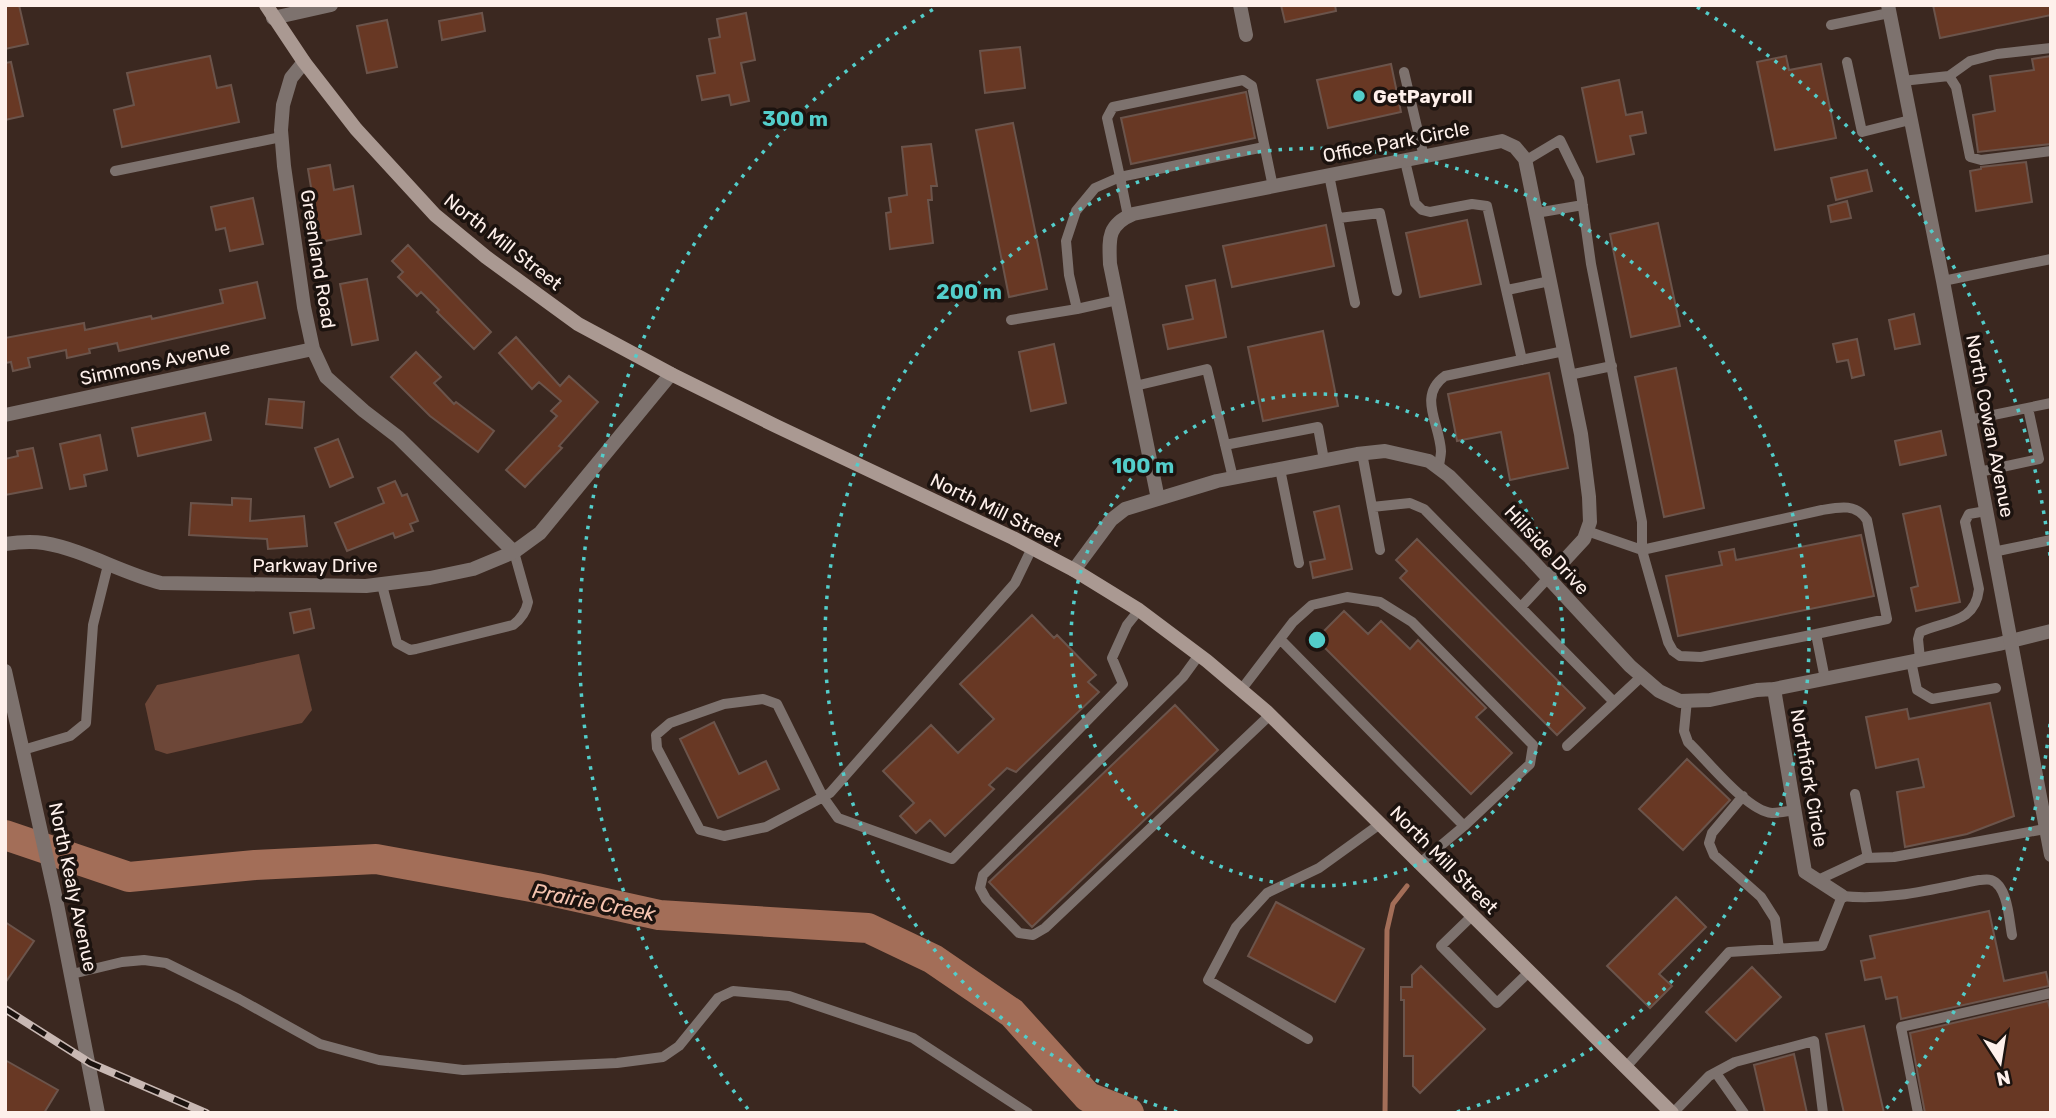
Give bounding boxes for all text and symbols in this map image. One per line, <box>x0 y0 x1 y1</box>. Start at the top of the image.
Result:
place label: GetPayroll <box>1373 85 1473 108</box>
marker: GetPayroll <box>1351 88 1367 104</box>
text: 300 m <box>762 106 828 131</box>
street label: Office Park Circle <box>1321 117 1471 167</box>
street label: Greenland Road <box>296 188 340 330</box>
street label: North Mill Street <box>439 189 567 296</box>
text: 200 m <box>936 279 1002 304</box>
street label: North Cowan Avenue <box>1961 333 2019 519</box>
street label: Simmons Avenue <box>78 336 232 390</box>
text: 100 m <box>1112 453 1174 478</box>
street label: North Mill Street <box>926 468 1066 552</box>
street label: Hillside Drive <box>1500 500 1594 600</box>
street label: Parkway Drive <box>252 554 378 577</box>
centre of rings <box>1305 628 1329 652</box>
street label: Northfork Circle <box>1786 707 1832 849</box>
street label: North Kealy Avenue <box>44 800 102 974</box>
street label: North Mill Street <box>1385 801 1503 919</box>
water label: Prairie Creek <box>530 878 659 926</box>
north arrow <box>1965 1027 2035 1097</box>
text: N <box>1994 1065 2013 1091</box>

